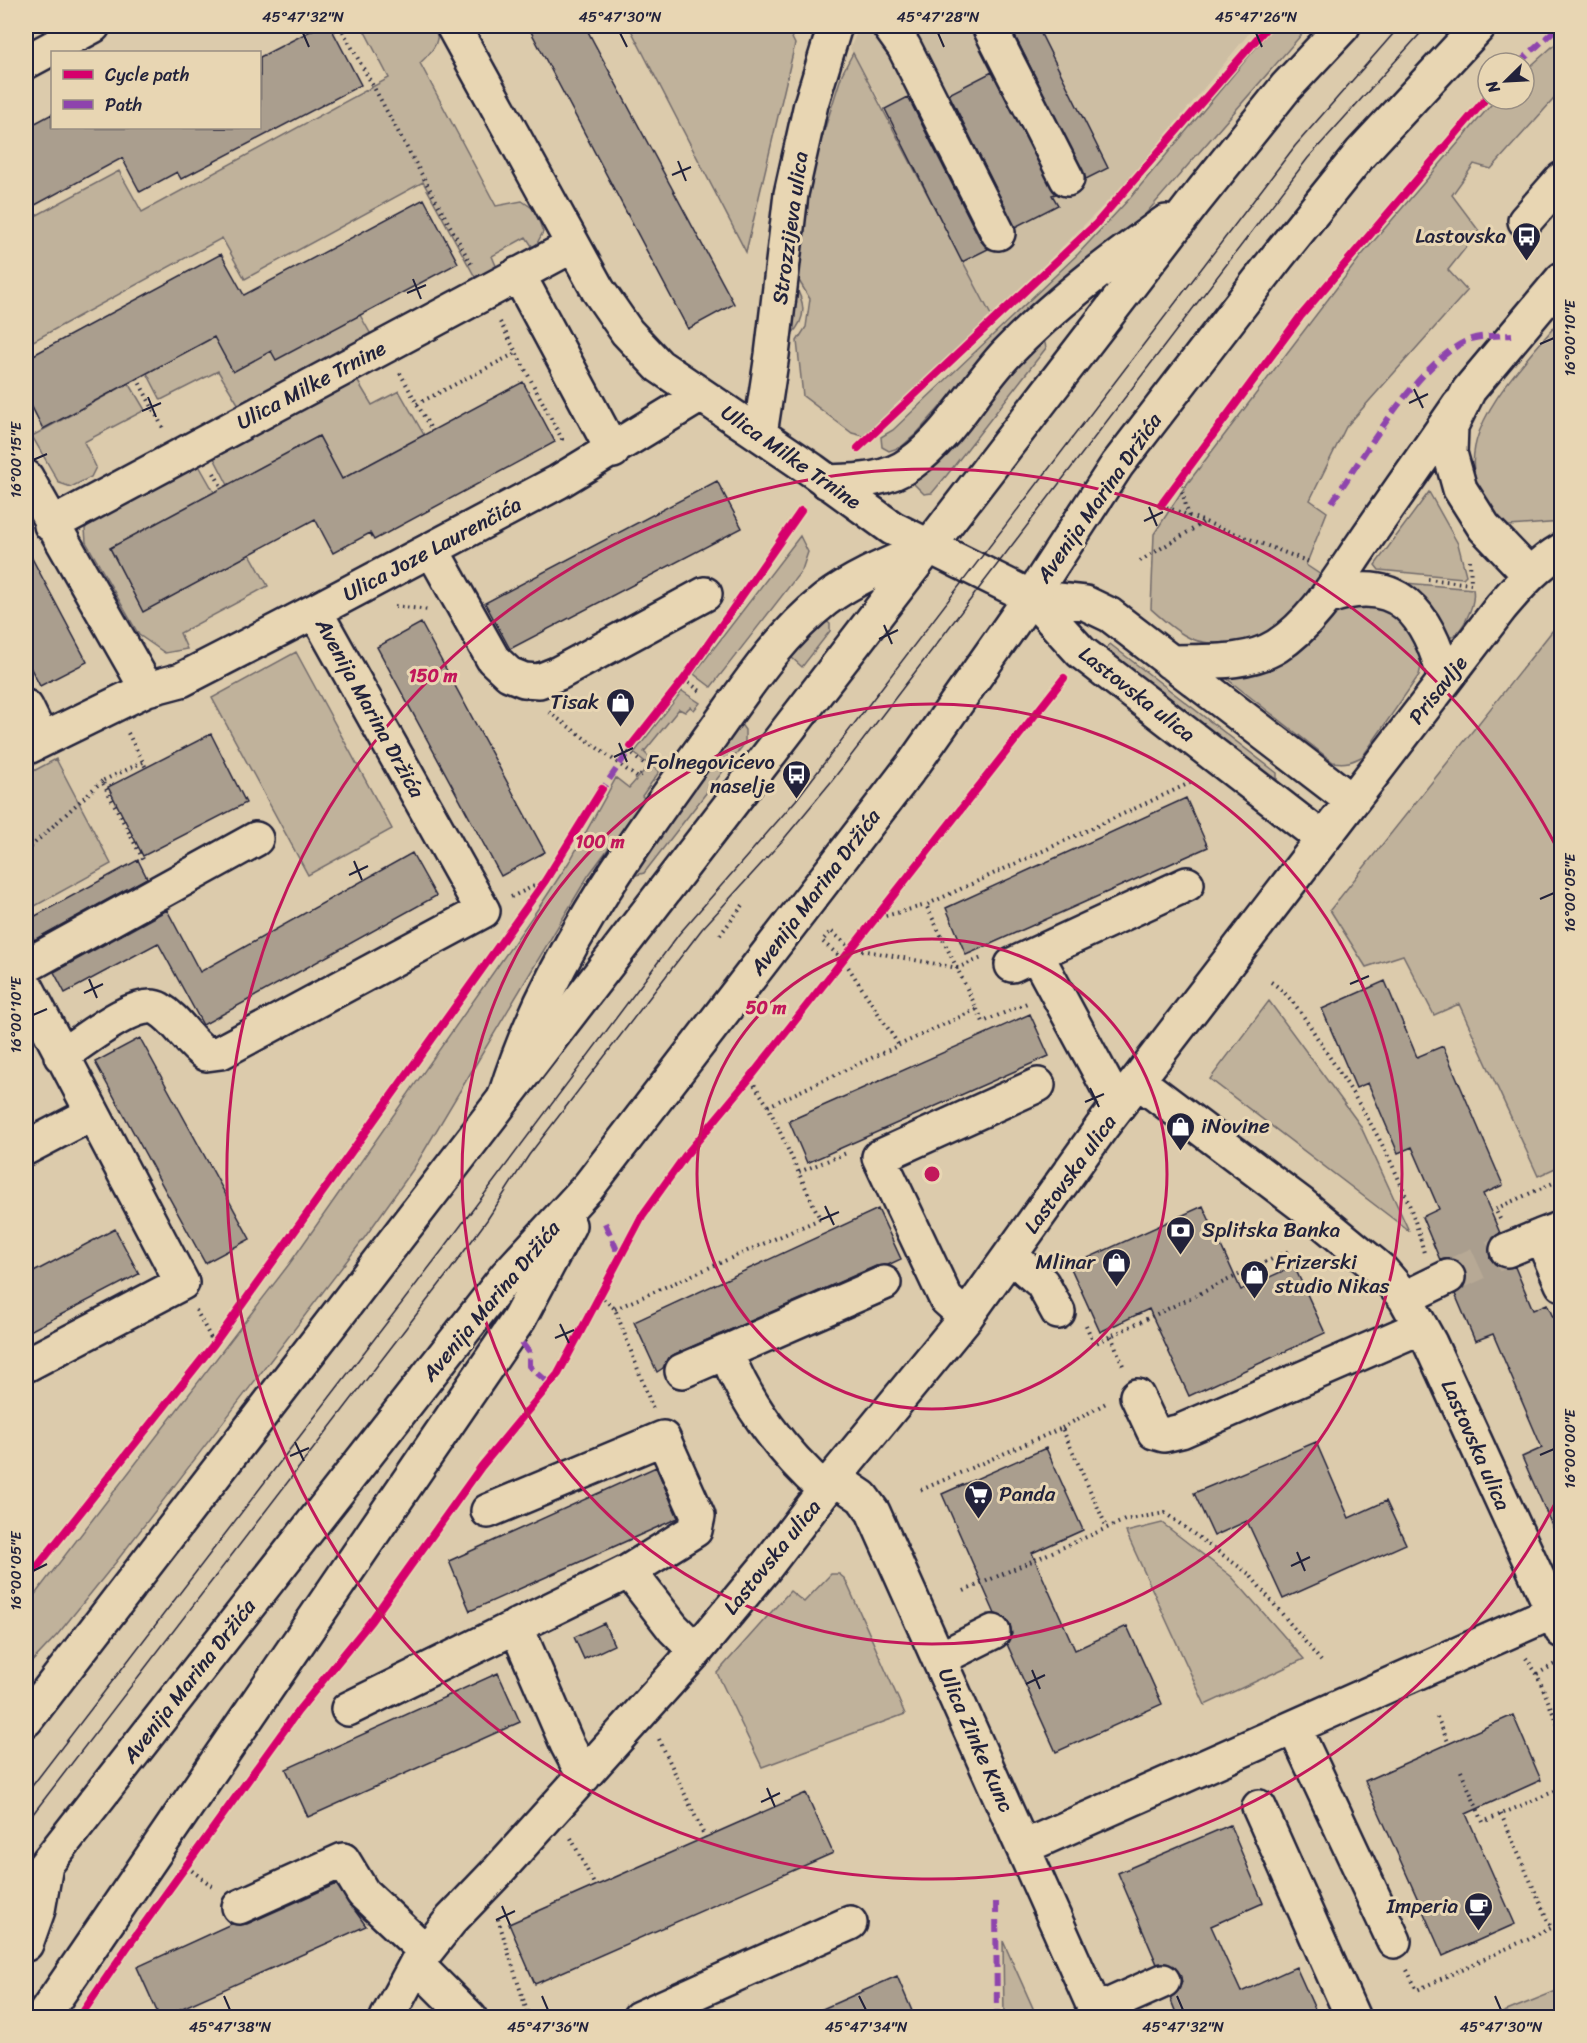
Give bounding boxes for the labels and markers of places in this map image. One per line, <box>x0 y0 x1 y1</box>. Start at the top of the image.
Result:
place label: Lastovska <box>1415 217 1506 255</box>
bus stop icon: Lastovska <box>1511 220 1543 262</box>
place label: Tisak <box>550 683 599 721</box>
shop icon: Tisak <box>604 686 636 728</box>
place label: Folnegovićevo naselje <box>647 743 775 805</box>
bus stop icon: Folnegovićevo naselje <box>780 758 812 800</box>
place label: iNovine <box>1201 1107 1270 1145</box>
shop icon: iNovine <box>1164 1110 1196 1152</box>
centre of rings <box>922 1164 942 1184</box>
place label: Splitska Banka <box>1202 1211 1341 1249</box>
bank icon: Splitska Banka <box>1165 1214 1197 1256</box>
place label: Mlinar <box>1036 1243 1096 1281</box>
place label: Frizerski studio Nikas <box>1274 1243 1390 1305</box>
shop icon: Mlinar <box>1100 1246 1132 1288</box>
shop icon: Frizerski studio Nikas <box>1238 1258 1270 1300</box>
place label: Panda <box>999 1475 1056 1513</box>
supermarket icon: Panda <box>962 1478 994 1520</box>
place label: Imperia <box>1386 1887 1458 1925</box>
cafe icon: Imperia <box>1463 1890 1495 1932</box>

